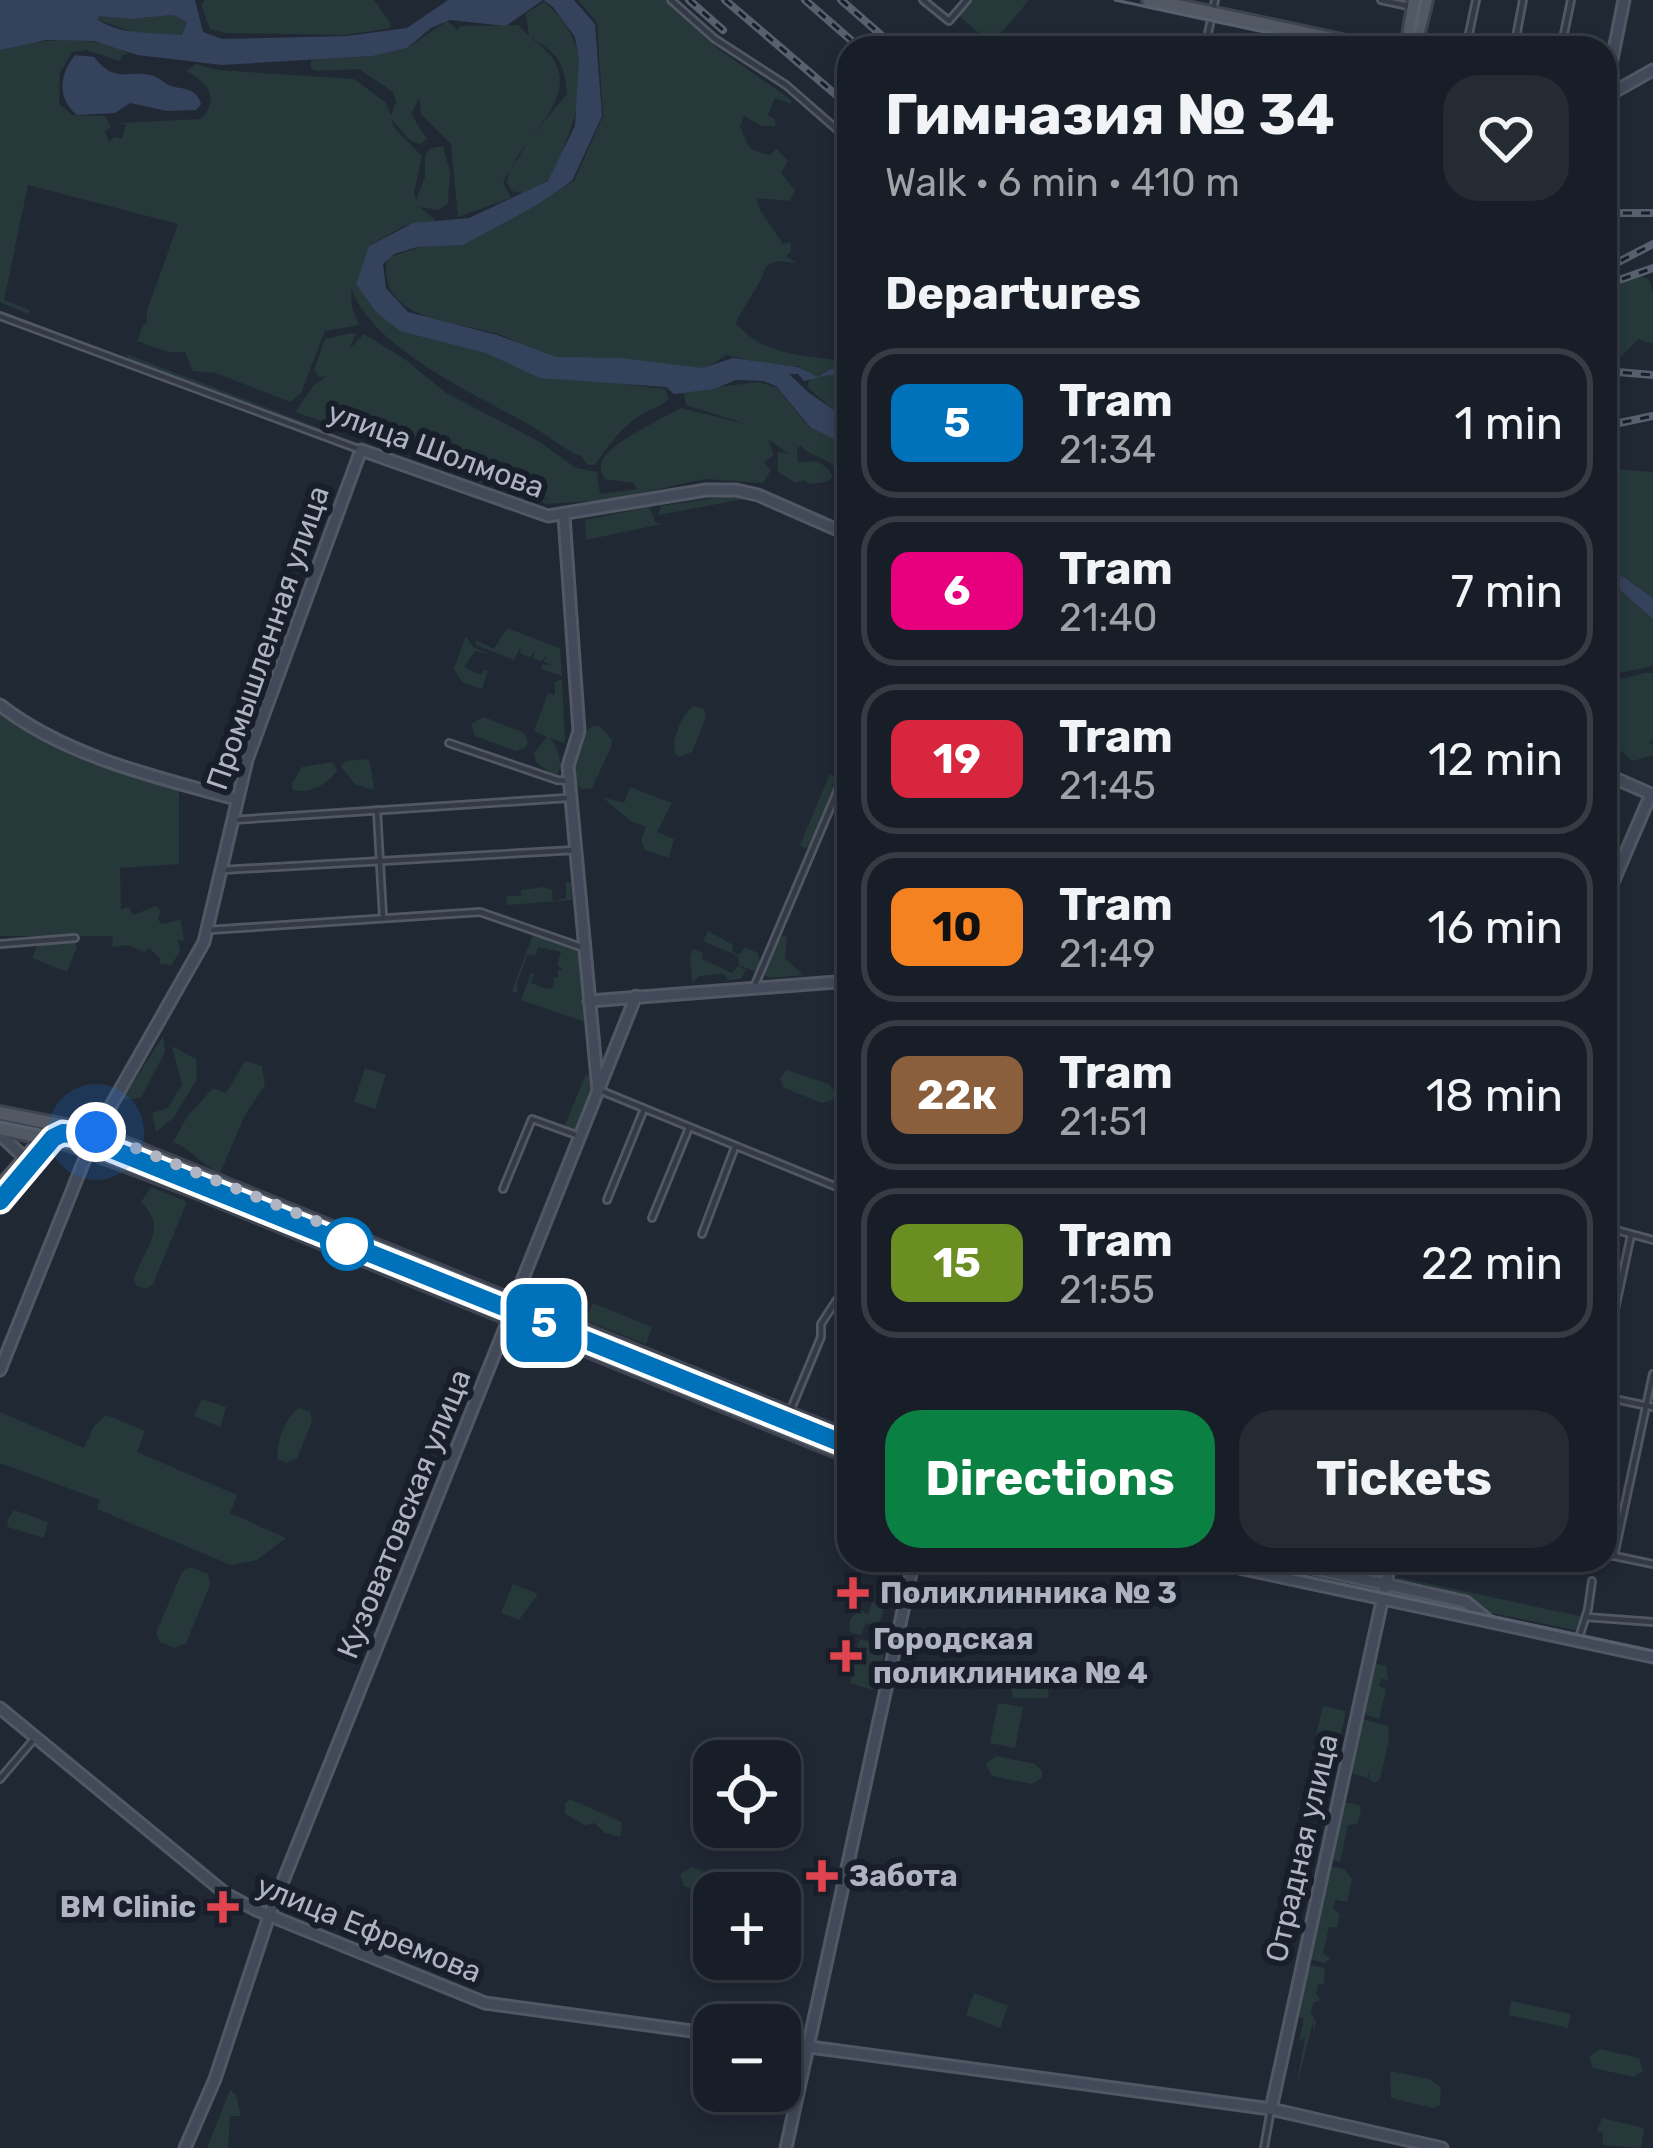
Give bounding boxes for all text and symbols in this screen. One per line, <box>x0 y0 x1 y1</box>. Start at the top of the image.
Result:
button: heart <box>1443 75 1569 201</box>
text: Гимназия № 34 <box>885 81 1335 148</box>
text: Walk · 6 min · 410 m <box>885 160 1240 206</box>
text: Departures <box>885 267 1141 320</box>
text: Tram <box>1059 374 1173 427</box>
street label: улица Шолмова <box>323 394 549 506</box>
text: 1 min <box>1455 397 1563 450</box>
text: 5 <box>943 398 971 448</box>
text: 21:34 <box>1059 427 1156 473</box>
street label: Промышленная улица <box>199 481 337 795</box>
text: Tram <box>1059 542 1173 595</box>
text: 7 min <box>1451 565 1563 618</box>
text: 6 <box>943 566 971 616</box>
text: 21:40 <box>1059 595 1158 641</box>
text: Tram <box>1059 710 1173 763</box>
text: 12 min <box>1428 733 1563 786</box>
text: 19 <box>933 734 981 784</box>
text: 21:45 <box>1059 763 1156 809</box>
text: Tram <box>1059 878 1173 931</box>
text: 16 min <box>1427 901 1563 954</box>
text: 10 <box>932 902 982 952</box>
text: 21:49 <box>1059 931 1156 977</box>
text: Tram <box>1059 1046 1173 1099</box>
text: 18 min <box>1426 1069 1563 1122</box>
text: 22к <box>917 1070 997 1120</box>
text: 21:51 <box>1059 1099 1148 1145</box>
your location <box>66 1102 126 1162</box>
text: Tram <box>1059 1214 1173 1267</box>
unlabelled marker <box>322 1219 372 1269</box>
text: 22 min <box>1421 1237 1563 1290</box>
text: 15 <box>933 1238 981 1288</box>
text: 21:55 <box>1059 1267 1155 1313</box>
line badge: 5 <box>505 1284 583 1362</box>
text: 5 <box>530 1298 558 1348</box>
street label: Кузоватовская улица <box>329 1364 479 1664</box>
button: Directions <box>885 1410 1215 1548</box>
button: Tickets <box>1239 1410 1569 1548</box>
place label: Поликлинника № 3 <box>880 1575 1177 1611</box>
marker: Поликлинника № 3 <box>837 1577 869 1609</box>
place label: Городская поликлиника № 4 <box>873 1621 1148 1691</box>
marker: Городская поликлиника № 4 <box>830 1640 862 1672</box>
street label: Отрадная улица <box>1258 1730 1346 1966</box>
map controls <box>693 1740 801 2112</box>
button: locate <box>693 1740 801 1848</box>
place label: Забота <box>849 1858 958 1894</box>
marker: Забота <box>806 1860 838 1892</box>
street label: улица Ефремова <box>251 1868 487 1990</box>
button: + <box>693 1872 801 1980</box>
place label: BM Clinic <box>60 1889 196 1925</box>
marker: BM Clinic <box>207 1891 239 1923</box>
button: − <box>693 2004 801 2112</box>

